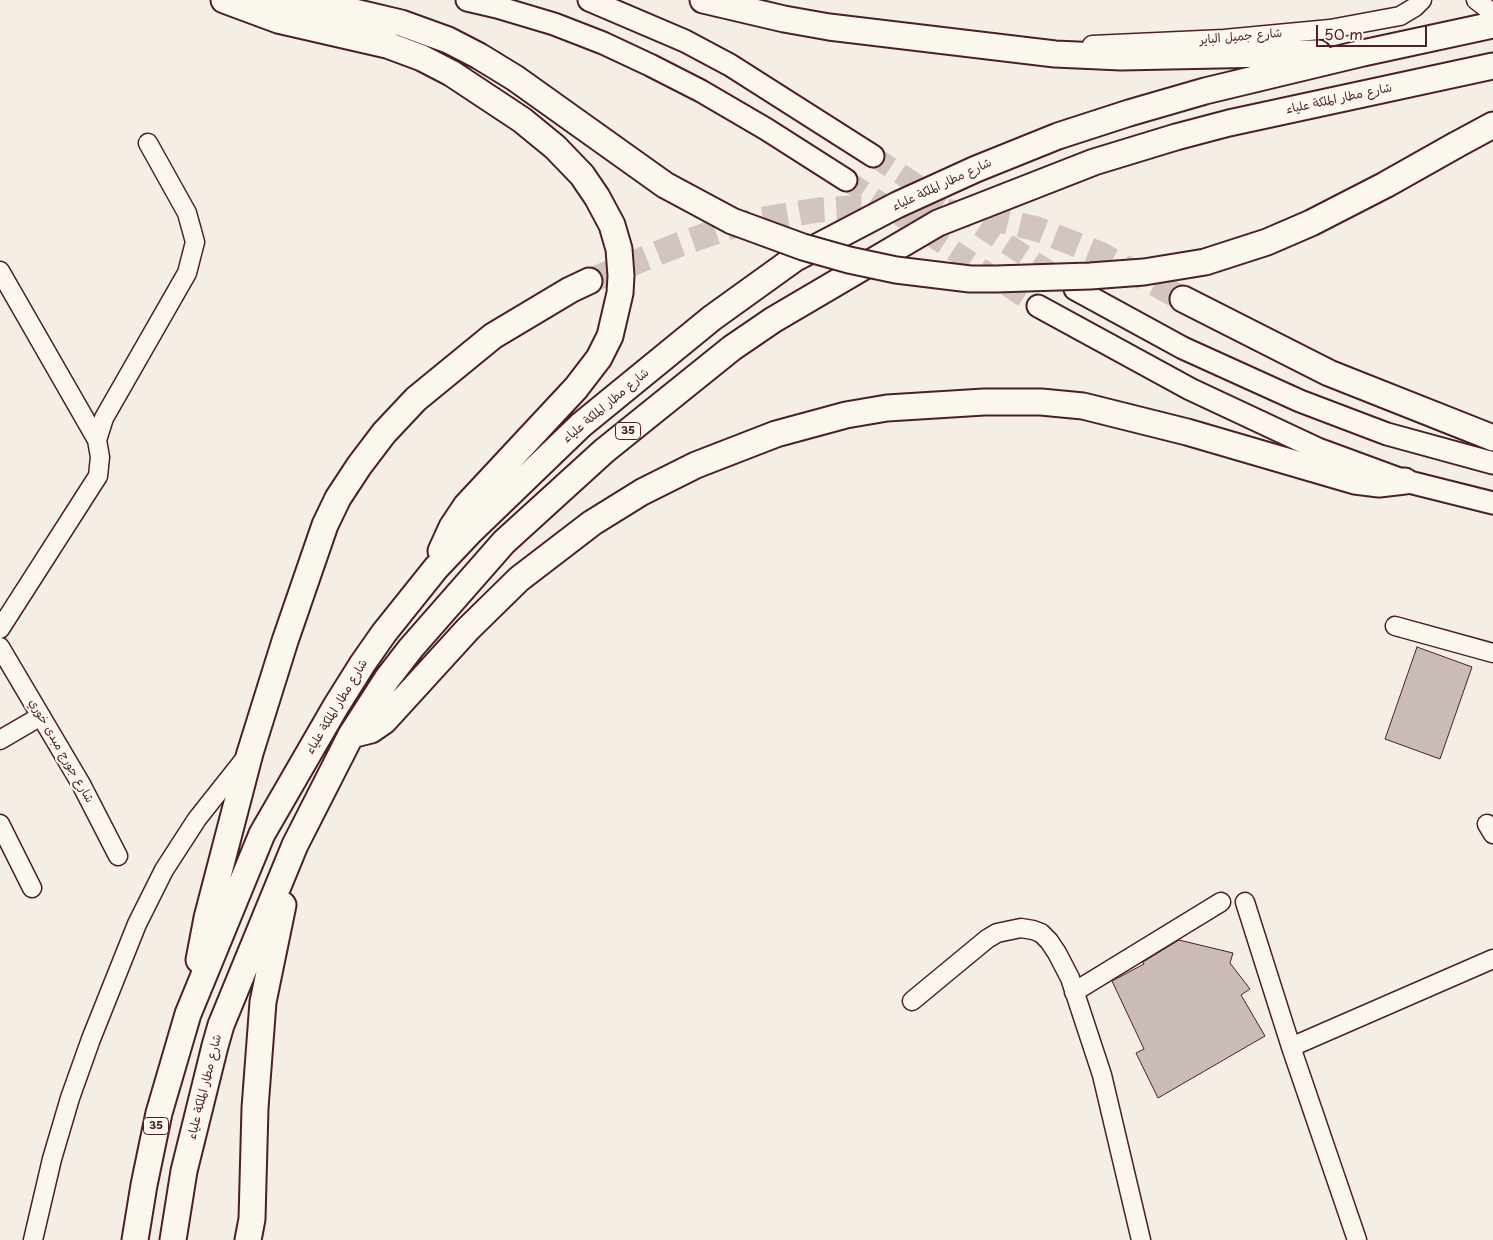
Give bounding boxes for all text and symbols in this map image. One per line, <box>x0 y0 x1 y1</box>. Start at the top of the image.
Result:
scale bar <box>1318 15 1429 47</box>
text: 50 m <box>1324 22 1363 45</box>
street label: شارع جميل الباير <box>1199 26 1283 48</box>
street label: شارع مطار الملكة علياء <box>1285 81 1393 117</box>
street label: شارع مطار الملكة علياء <box>890 156 994 214</box>
street label: شارع مطار الملكة علياء <box>560 366 652 446</box>
road number: 35 <box>616 422 640 440</box>
street label: شارع مطار الملكة علياء <box>303 657 371 757</box>
street label: شارع جورج مبدى خوري <box>25 697 97 805</box>
street label: شارع مطار الملكة علياء <box>185 1033 225 1141</box>
road number: 35 <box>144 1118 168 1134</box>

